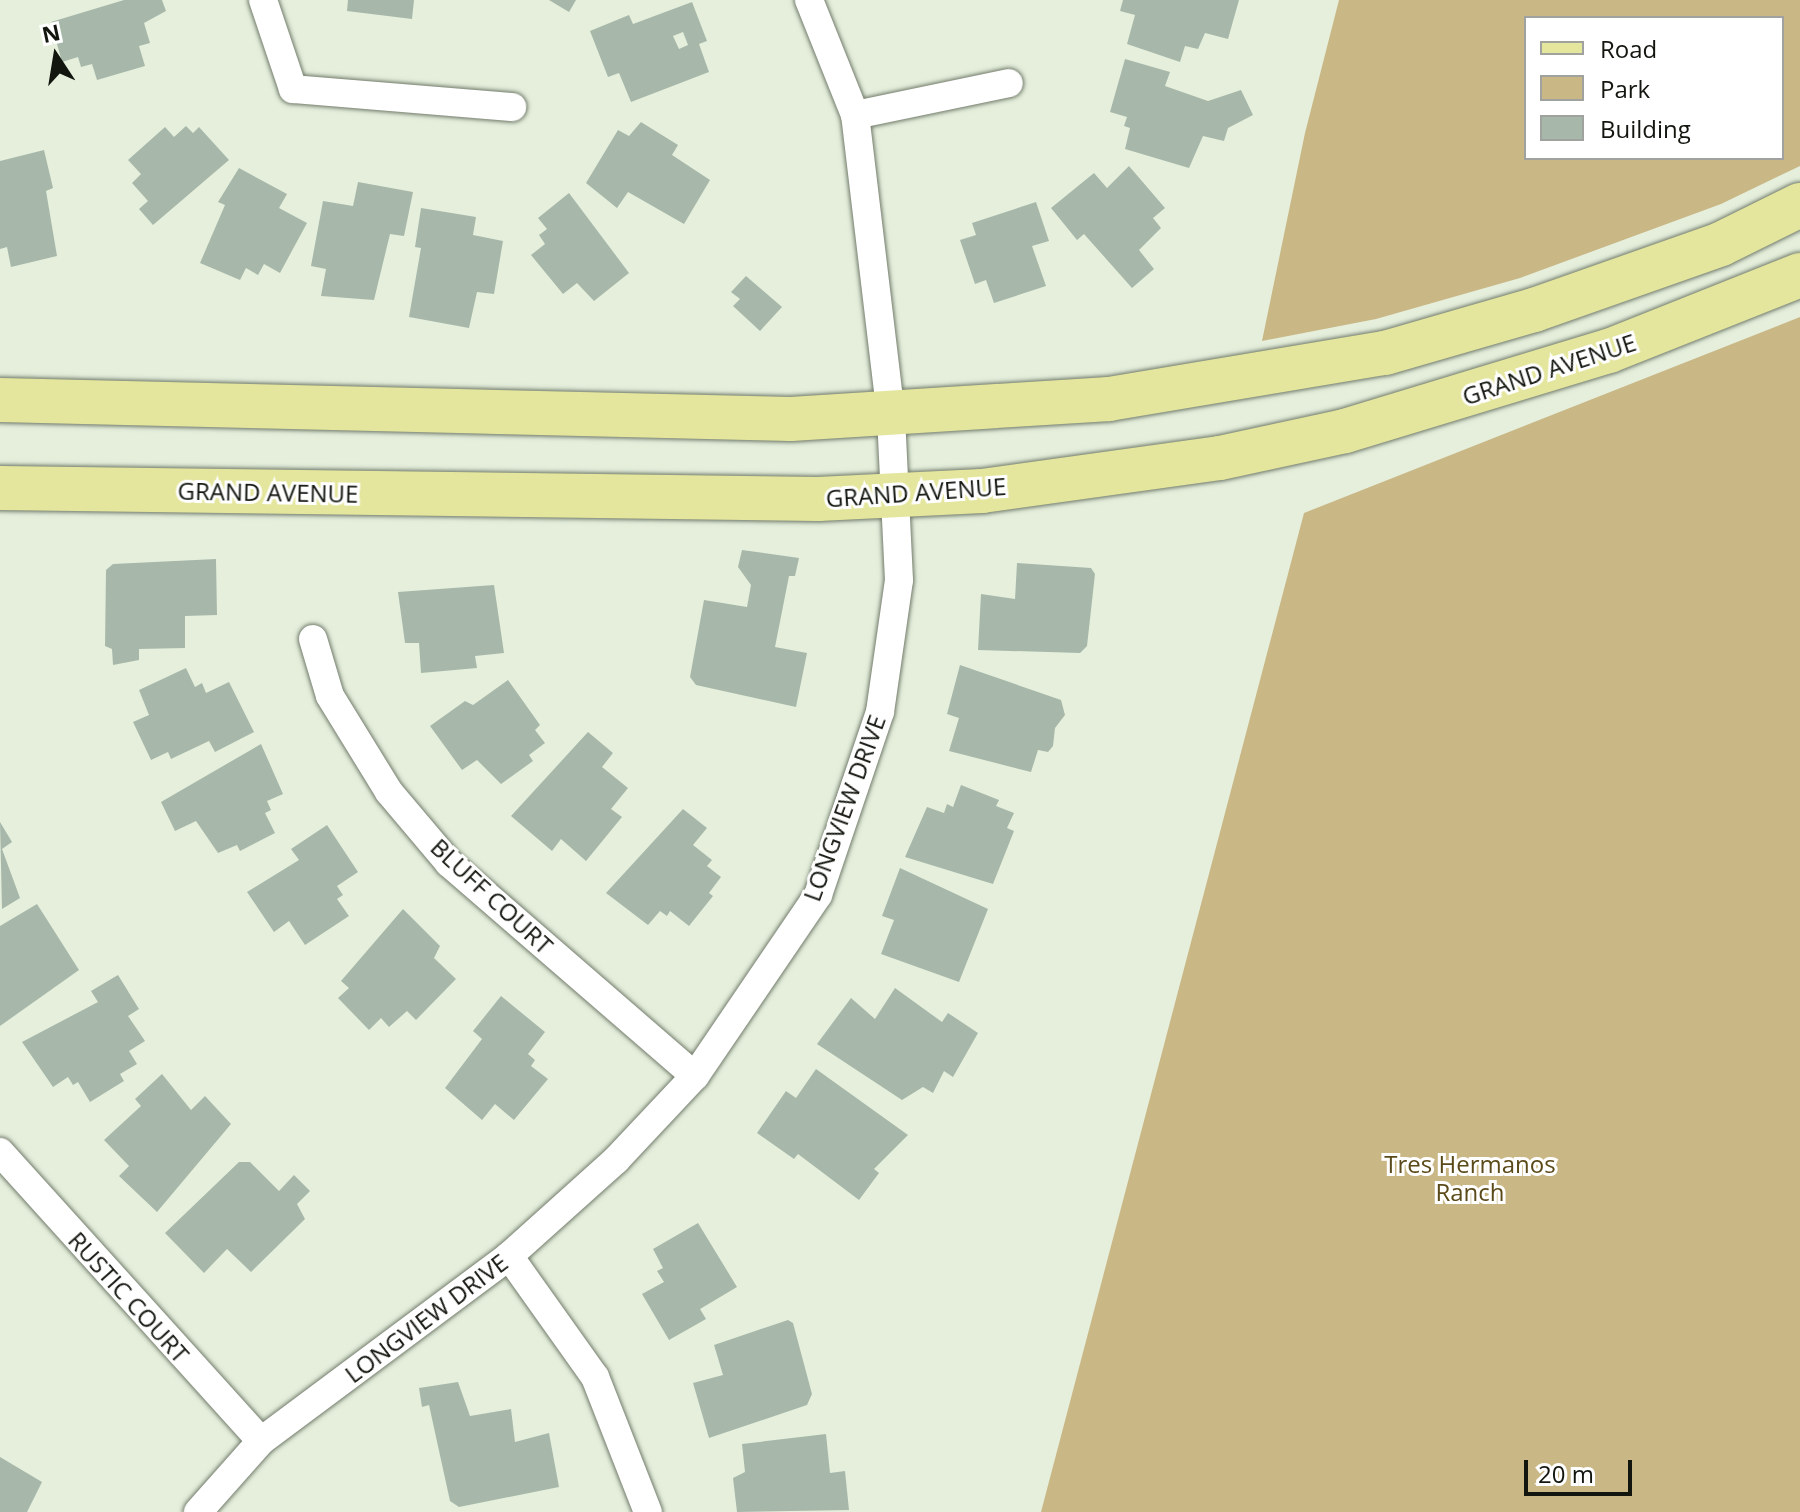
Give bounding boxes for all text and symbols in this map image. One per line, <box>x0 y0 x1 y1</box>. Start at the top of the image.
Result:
north arrow <box>16 16 96 96</box>
text: N <box>39 16 63 49</box>
legend <box>1524 16 1784 160</box>
text: Road <box>1600 32 1657 65</box>
text: Park <box>1600 72 1650 105</box>
text: Building <box>1600 112 1691 145</box>
street label: GRAND AVENUE <box>1459 327 1639 411</box>
street label: GRAND AVENUE <box>825 471 1007 513</box>
street label: GRAND AVENUE <box>177 476 359 508</box>
street label: LONGVIEW DRIVE <box>797 711 891 905</box>
street label: BLUFF COURT <box>425 832 559 960</box>
park label: Tres Hermanos Ranch <box>1384 1150 1556 1206</box>
street label: RUSTIC COURT <box>63 1226 195 1368</box>
street label: LONGVIEW DRIVE <box>339 1248 513 1388</box>
scale bar <box>1528 1444 1636 1494</box>
text: 20 m <box>1538 1457 1594 1490</box>

